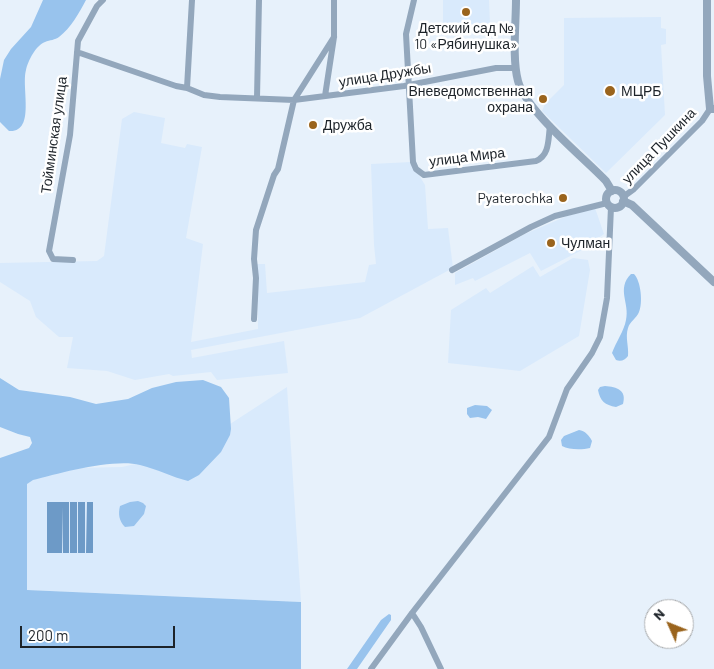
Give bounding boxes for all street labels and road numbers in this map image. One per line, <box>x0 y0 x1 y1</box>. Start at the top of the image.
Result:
street label: улица Дружбы <box>338 59 432 91</box>
street label: Тойминская улица <box>37 75 71 195</box>
street label: улица Пушкина <box>619 105 699 187</box>
street label: улица Мира <box>428 144 506 170</box>

